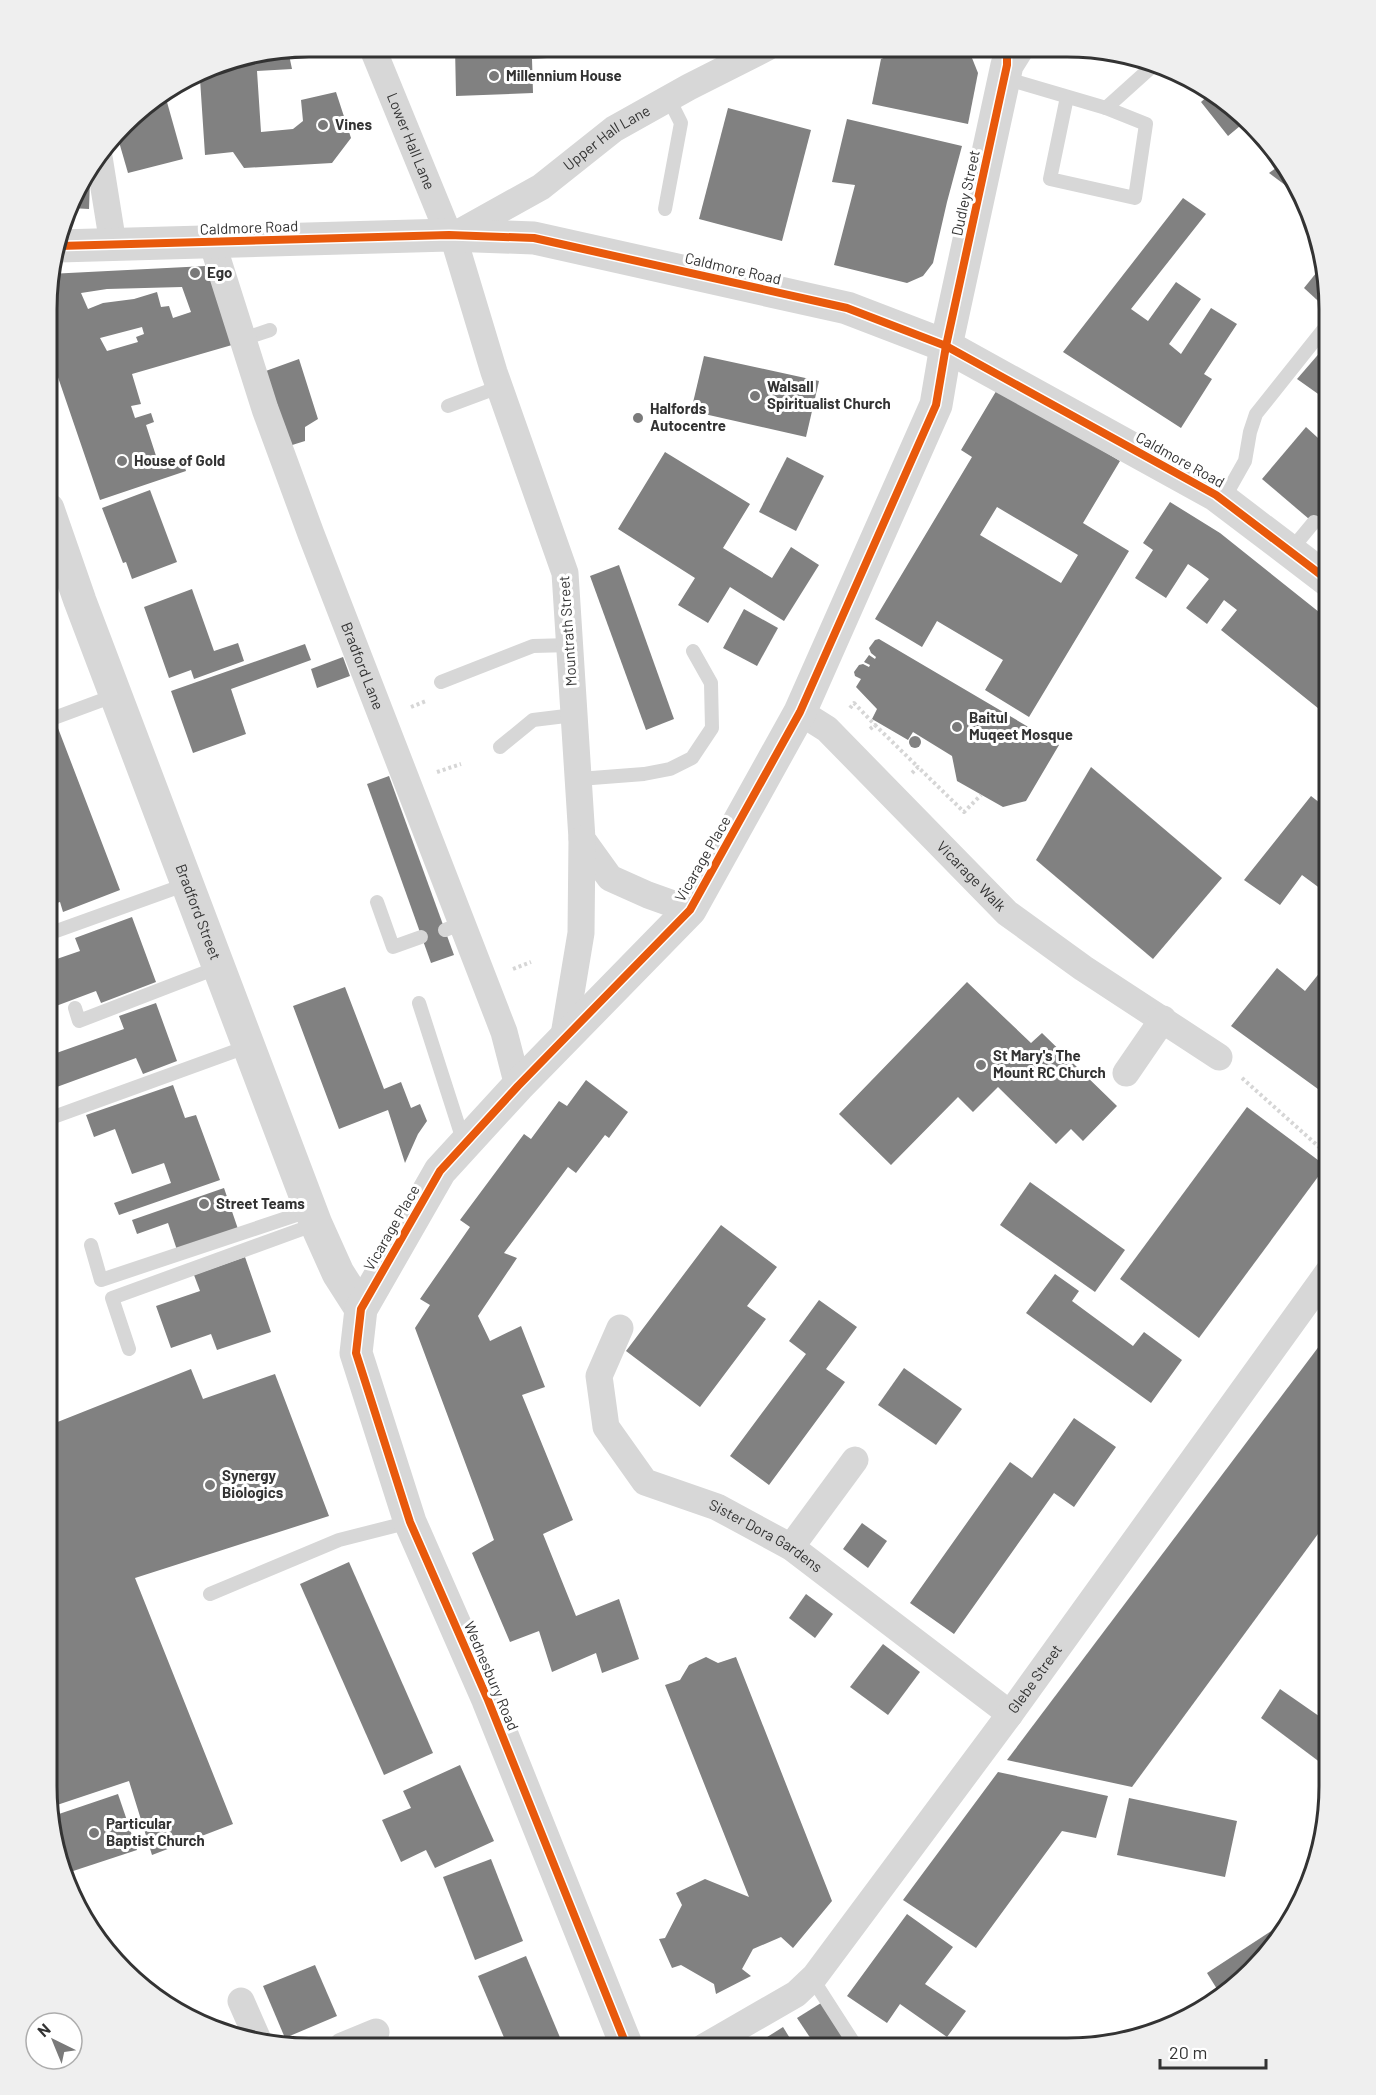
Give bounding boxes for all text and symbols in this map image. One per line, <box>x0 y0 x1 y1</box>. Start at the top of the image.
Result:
place label: Millennium House <box>506 66 622 84</box>
marker: Millennium House <box>487 69 501 83</box>
street label: Lower Hall Lane <box>384 90 439 192</box>
street label: Upper Hall Lane <box>559 101 653 174</box>
place label: Vines <box>335 115 372 133</box>
marker: Vines <box>316 118 330 132</box>
street label: Dudley Street <box>947 148 983 237</box>
street label: Caldmore Road <box>200 216 298 238</box>
street label: Caldmore Road <box>683 248 783 288</box>
place label: Ego <box>207 263 232 281</box>
marker: Ego <box>188 266 202 280</box>
place label: Walsall Spiritualist Church <box>767 377 891 412</box>
marker: Walsall Spiritualist Church <box>748 389 762 403</box>
place label: Halfords Autocentre <box>650 399 726 434</box>
marker: Halfords Autocentre <box>631 411 645 425</box>
street label: Caldmore Road <box>1133 427 1228 491</box>
place label: House of Gold <box>134 451 225 469</box>
marker: House of Gold <box>115 454 129 468</box>
street label: Mountrath Street <box>554 575 580 687</box>
street label: Bradford Lane <box>338 619 388 712</box>
place label: Baitul Muqeet Mosque <box>969 708 1073 743</box>
marker: Baitul Muqeet Mosque <box>950 720 964 734</box>
street label: Vicarage Place <box>670 812 734 905</box>
street label: Vicarage Walk <box>933 837 1011 915</box>
street label: Bradford Street <box>172 861 225 962</box>
place label: St Mary's The Mount RC Church <box>993 1046 1106 1081</box>
marker: St Mary's The Mount RC Church <box>974 1058 988 1072</box>
street label: Vicarage Place <box>359 1181 423 1274</box>
place label: Street Teams <box>216 1194 305 1212</box>
marker: Street Teams <box>197 1197 211 1211</box>
place label: Synergy Biologics <box>222 1466 284 1501</box>
marker: Synergy Biologics <box>203 1478 217 1492</box>
street label: Sister Dora Gardens <box>707 1495 826 1576</box>
street label: Wednesbury Road <box>461 1618 523 1733</box>
street label: Glebe Street <box>1003 1640 1065 1717</box>
place label: Particular Baptist Church <box>106 1814 205 1849</box>
marker: Particular Baptist Church <box>87 1826 101 1840</box>
north arrow <box>24 2011 84 2071</box>
text: N <box>33 2019 54 2040</box>
scale bar <box>1160 2032 1266 2070</box>
text: 20 m <box>1169 2041 1207 2063</box>

